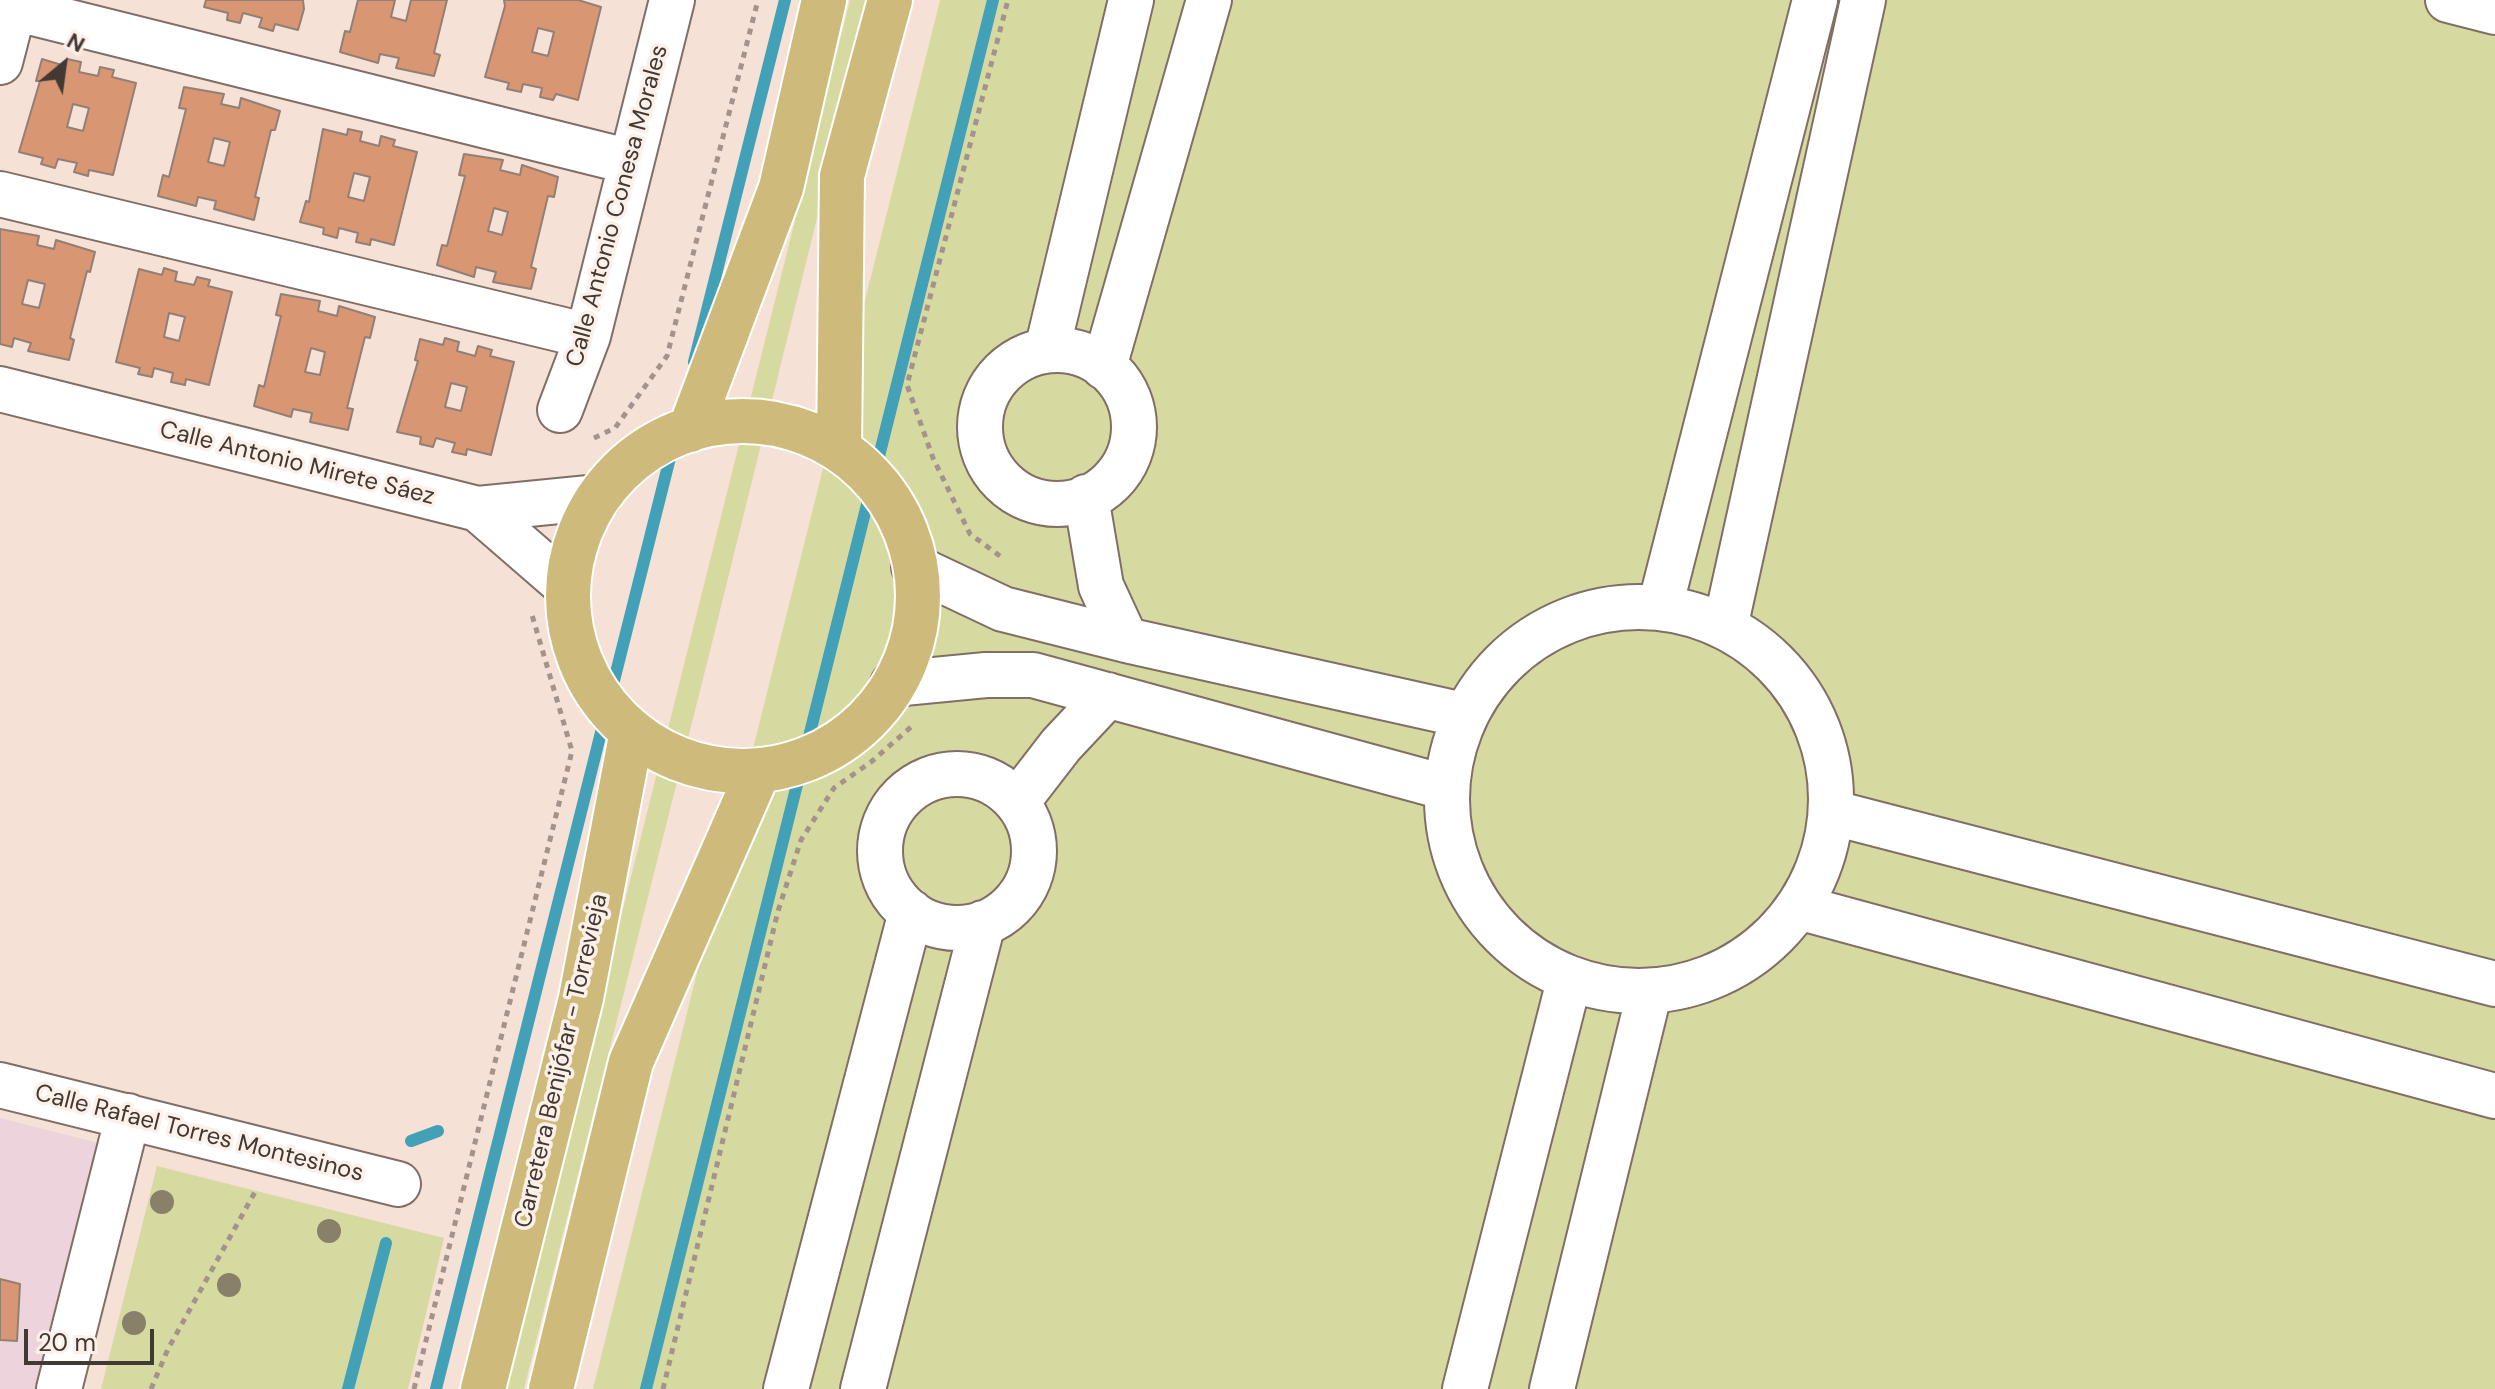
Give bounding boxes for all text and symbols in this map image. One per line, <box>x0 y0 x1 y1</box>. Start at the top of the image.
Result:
north arrow <box>24 24 104 104</box>
text: N <box>62 26 90 59</box>
street label: Calle Antonio Conesa Morales <box>561 42 675 370</box>
street label: Calle Antonio Mirete Sáez <box>156 416 438 512</box>
street label: Carretera Benijófar - Torrevieja <box>510 891 614 1231</box>
street label: Calle Rafael Torres Montesinos <box>32 1079 366 1189</box>
scale bar <box>28 1313 158 1363</box>
text: 20 m <box>38 1327 96 1358</box>

